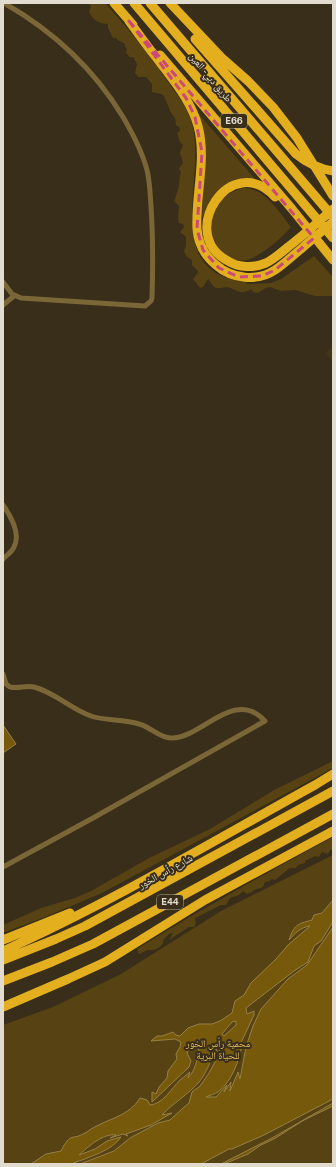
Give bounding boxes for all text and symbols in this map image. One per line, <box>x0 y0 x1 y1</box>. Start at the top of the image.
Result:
street label: طريق دبي - العين <box>185 50 235 106</box>
road number: E66 <box>221 114 247 128</box>
street label: شارع رأس الخور <box>135 851 195 892</box>
road number: E44 <box>157 895 183 909</box>
park label: محمية رأس الخور للحياة البرية <box>185 1037 251 1061</box>

